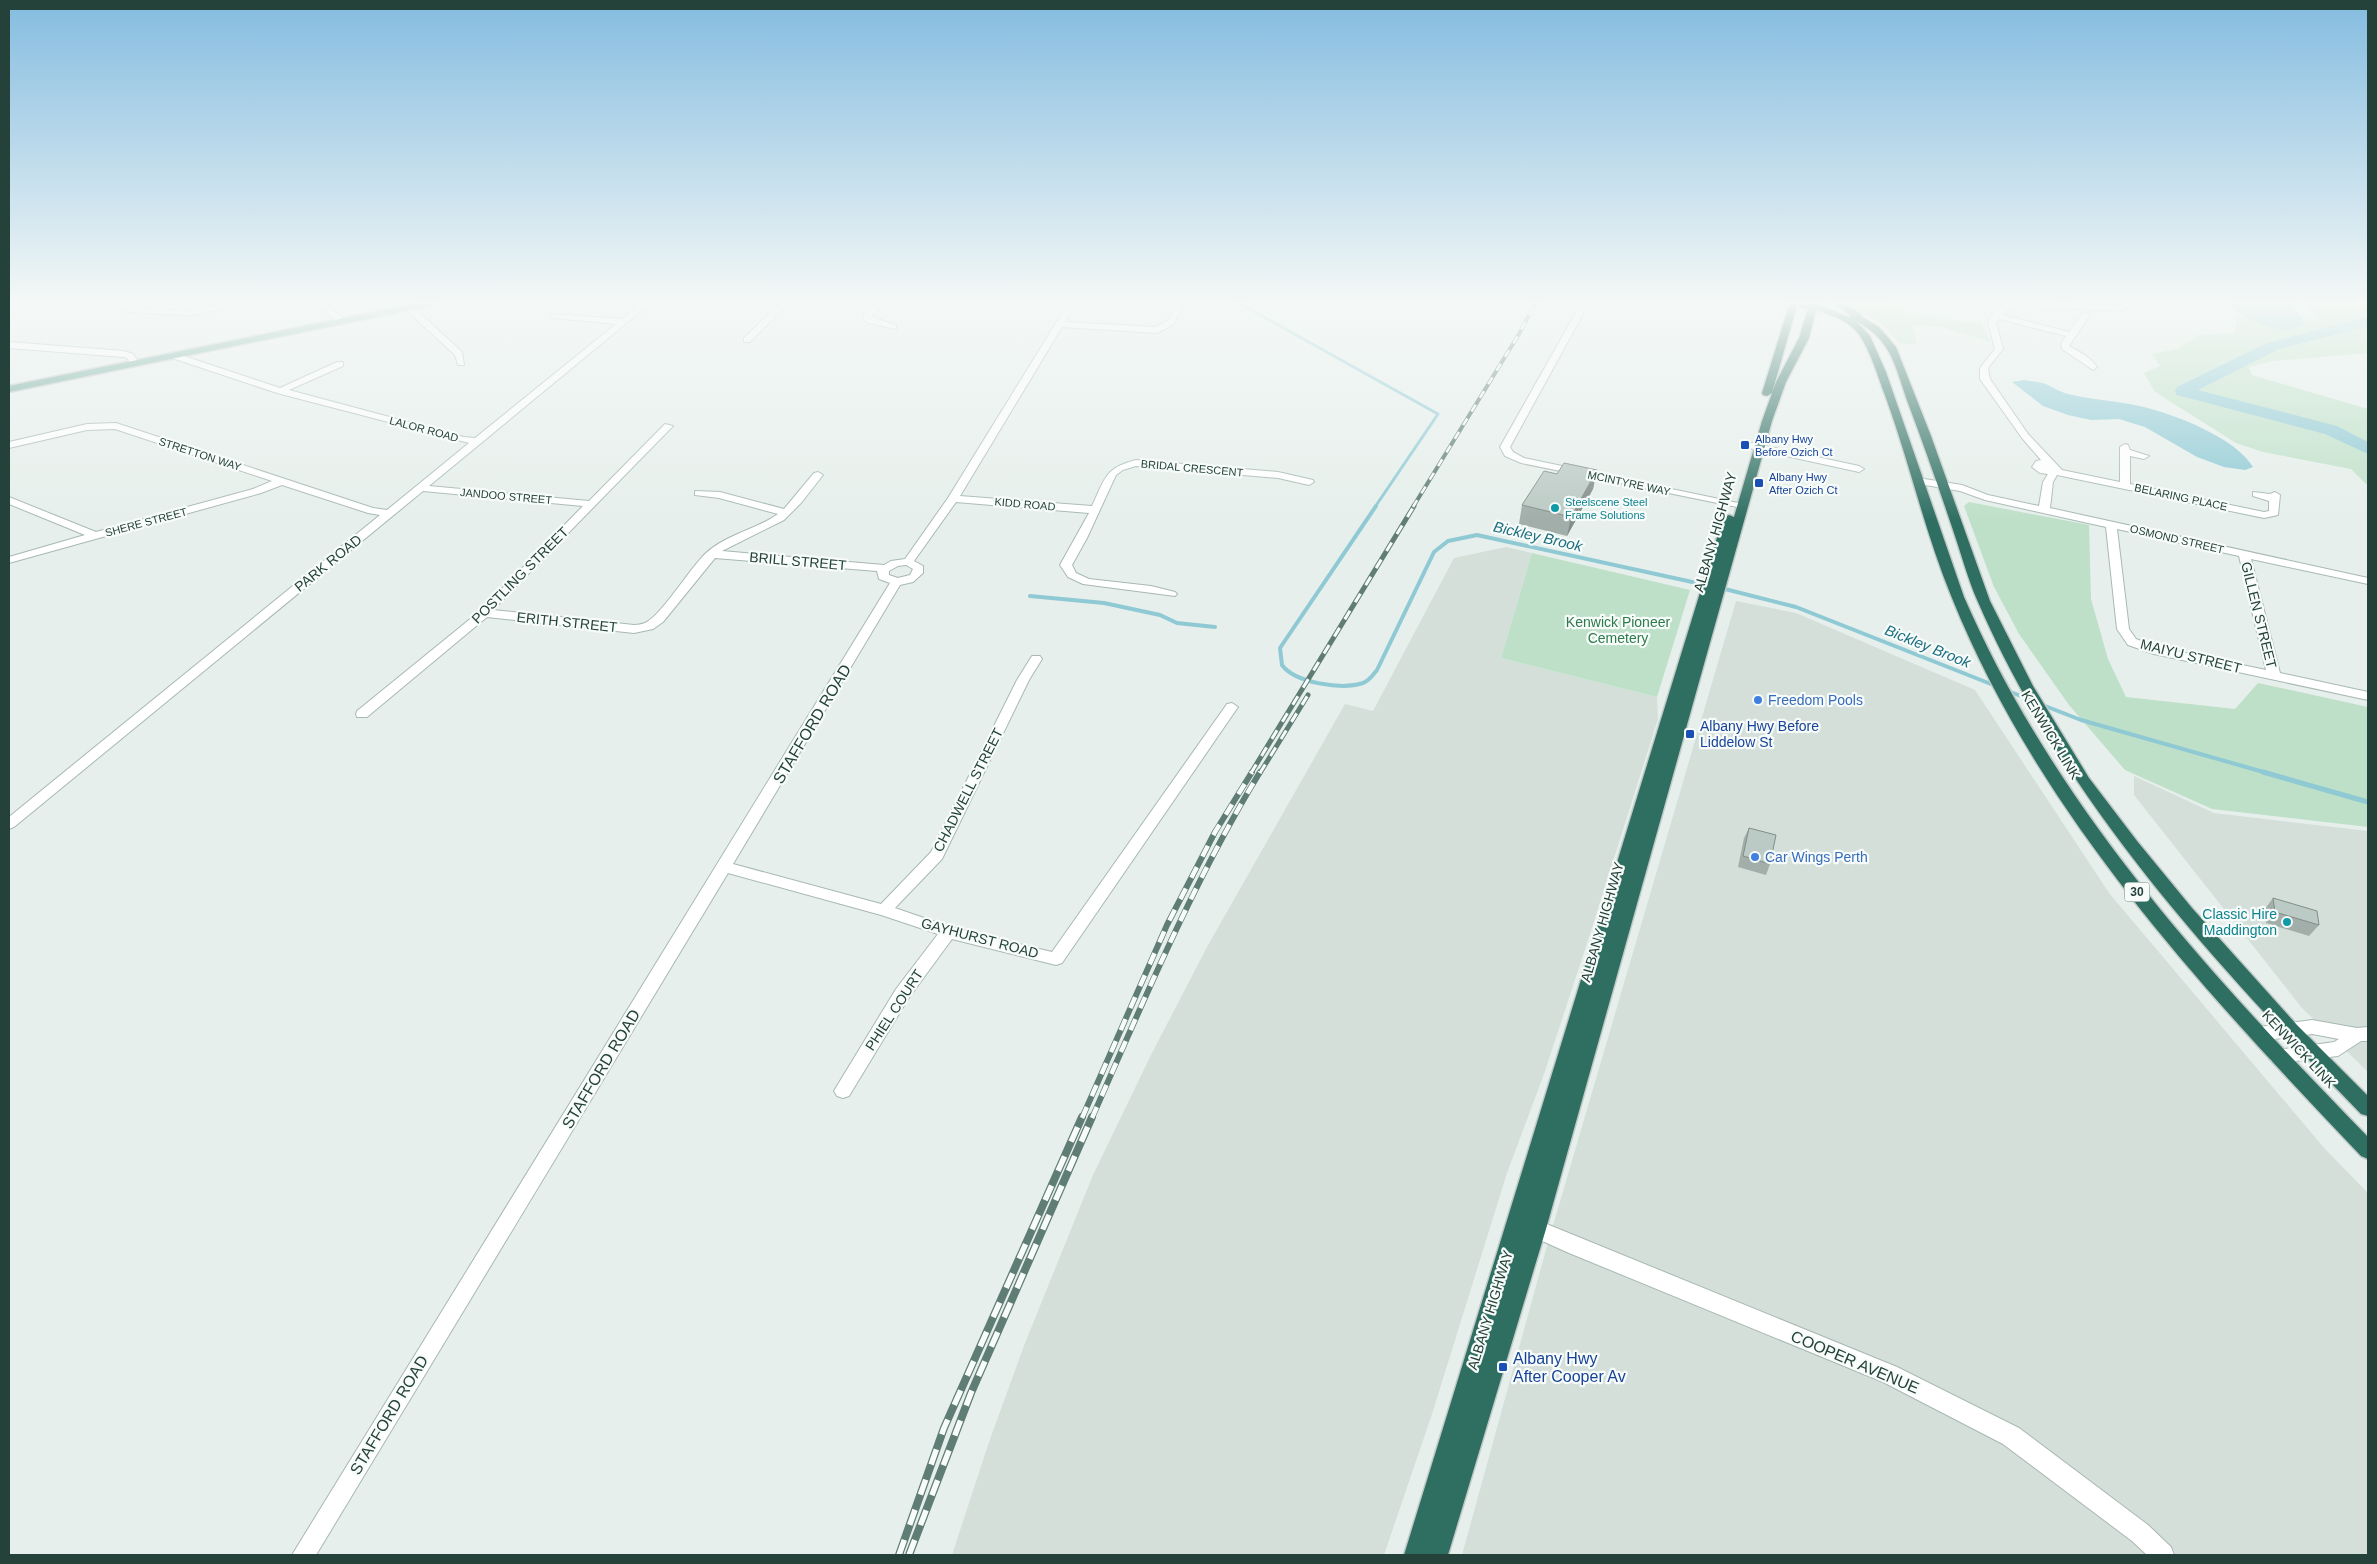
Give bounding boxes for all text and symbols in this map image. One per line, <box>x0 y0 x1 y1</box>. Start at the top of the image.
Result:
street label: LALOR ROAD <box>388 414 460 444</box>
place label: Albany Hwy Before Ozich Ct <box>1755 433 1833 458</box>
street label: STRETTON WAY <box>157 435 243 473</box>
marker: Albany Hwy Before Ozich Ct <box>1739 439 1751 451</box>
street label: BRIDAL CRESCENT <box>1140 458 1244 478</box>
street label: MCINTYRE WAY <box>1587 468 1672 498</box>
street label: ALBANY HIGHWAY <box>1690 469 1740 594</box>
place label: Albany Hwy After Ozich Ct <box>1769 471 1837 496</box>
marker: Albany Hwy After Ozich Ct <box>1753 477 1765 489</box>
street label: BELARING PLACE <box>2133 481 2229 513</box>
street label: JANDOO STREET <box>460 486 553 506</box>
street label: KIDD ROAD <box>994 495 1056 513</box>
place label: Steelscene Steel Frame Solutions <box>1565 496 1648 521</box>
marker: Steelscene Steel Frame Solutions <box>1549 502 1561 514</box>
street label: SHERE STREET <box>104 505 189 539</box>
water label: Bickley Brook <box>1492 517 1586 555</box>
street label: OSMOND STREET <box>2129 522 2225 556</box>
street label: POSTLING STREET <box>468 523 572 627</box>
street label: PARK ROAD <box>291 531 365 595</box>
street label: BRILL STREET <box>749 549 848 573</box>
street label: GILLEN STREET <box>2238 560 2280 670</box>
street label: ERITH STREET <box>516 609 619 635</box>
park label: Kenwick Pioneer Cemetery <box>1566 614 1670 646</box>
water label: Bickley Brook <box>1883 621 1975 671</box>
street label: MAIYU STREET <box>2139 636 2244 676</box>
street label: STAFFORD ROAD <box>770 661 854 787</box>
street label: KENWICK LINK <box>2018 688 2084 783</box>
place label: Freedom Pools <box>1768 692 1863 708</box>
marker: Freedom Pools <box>1752 694 1764 706</box>
place label: Albany Hwy Before Liddelow St <box>1700 718 1819 750</box>
street label: CHADWELL STREET <box>930 725 1006 854</box>
marker: Albany Hwy Before Liddelow St <box>1684 728 1696 740</box>
place label: Car Wings Perth <box>1765 849 1868 865</box>
marker: Car Wings Perth <box>1749 851 1761 863</box>
street label: ALBANY HIGHWAY <box>1577 859 1627 984</box>
road number: 30 <box>2124 882 2150 902</box>
place label: Classic Hire Maddington <box>2202 906 2277 938</box>
street label: GAYHURST ROAD <box>920 915 1040 961</box>
marker: Classic Hire Maddington <box>2281 916 2293 928</box>
street label: PHIEL COURT <box>862 966 926 1054</box>
street label: STAFFORD ROAD <box>559 1006 643 1132</box>
street label: KENWICK LINK <box>2259 1007 2340 1092</box>
street label: ALBANY HIGHWAY <box>1464 1248 1516 1372</box>
street label: COOPER AVENUE <box>1788 1327 1922 1397</box>
place label: Albany Hwy After Cooper Av <box>1513 1350 1626 1385</box>
street label: STAFFORD ROAD <box>347 1352 431 1478</box>
marker: Albany Hwy After Cooper Av <box>1497 1361 1509 1373</box>

